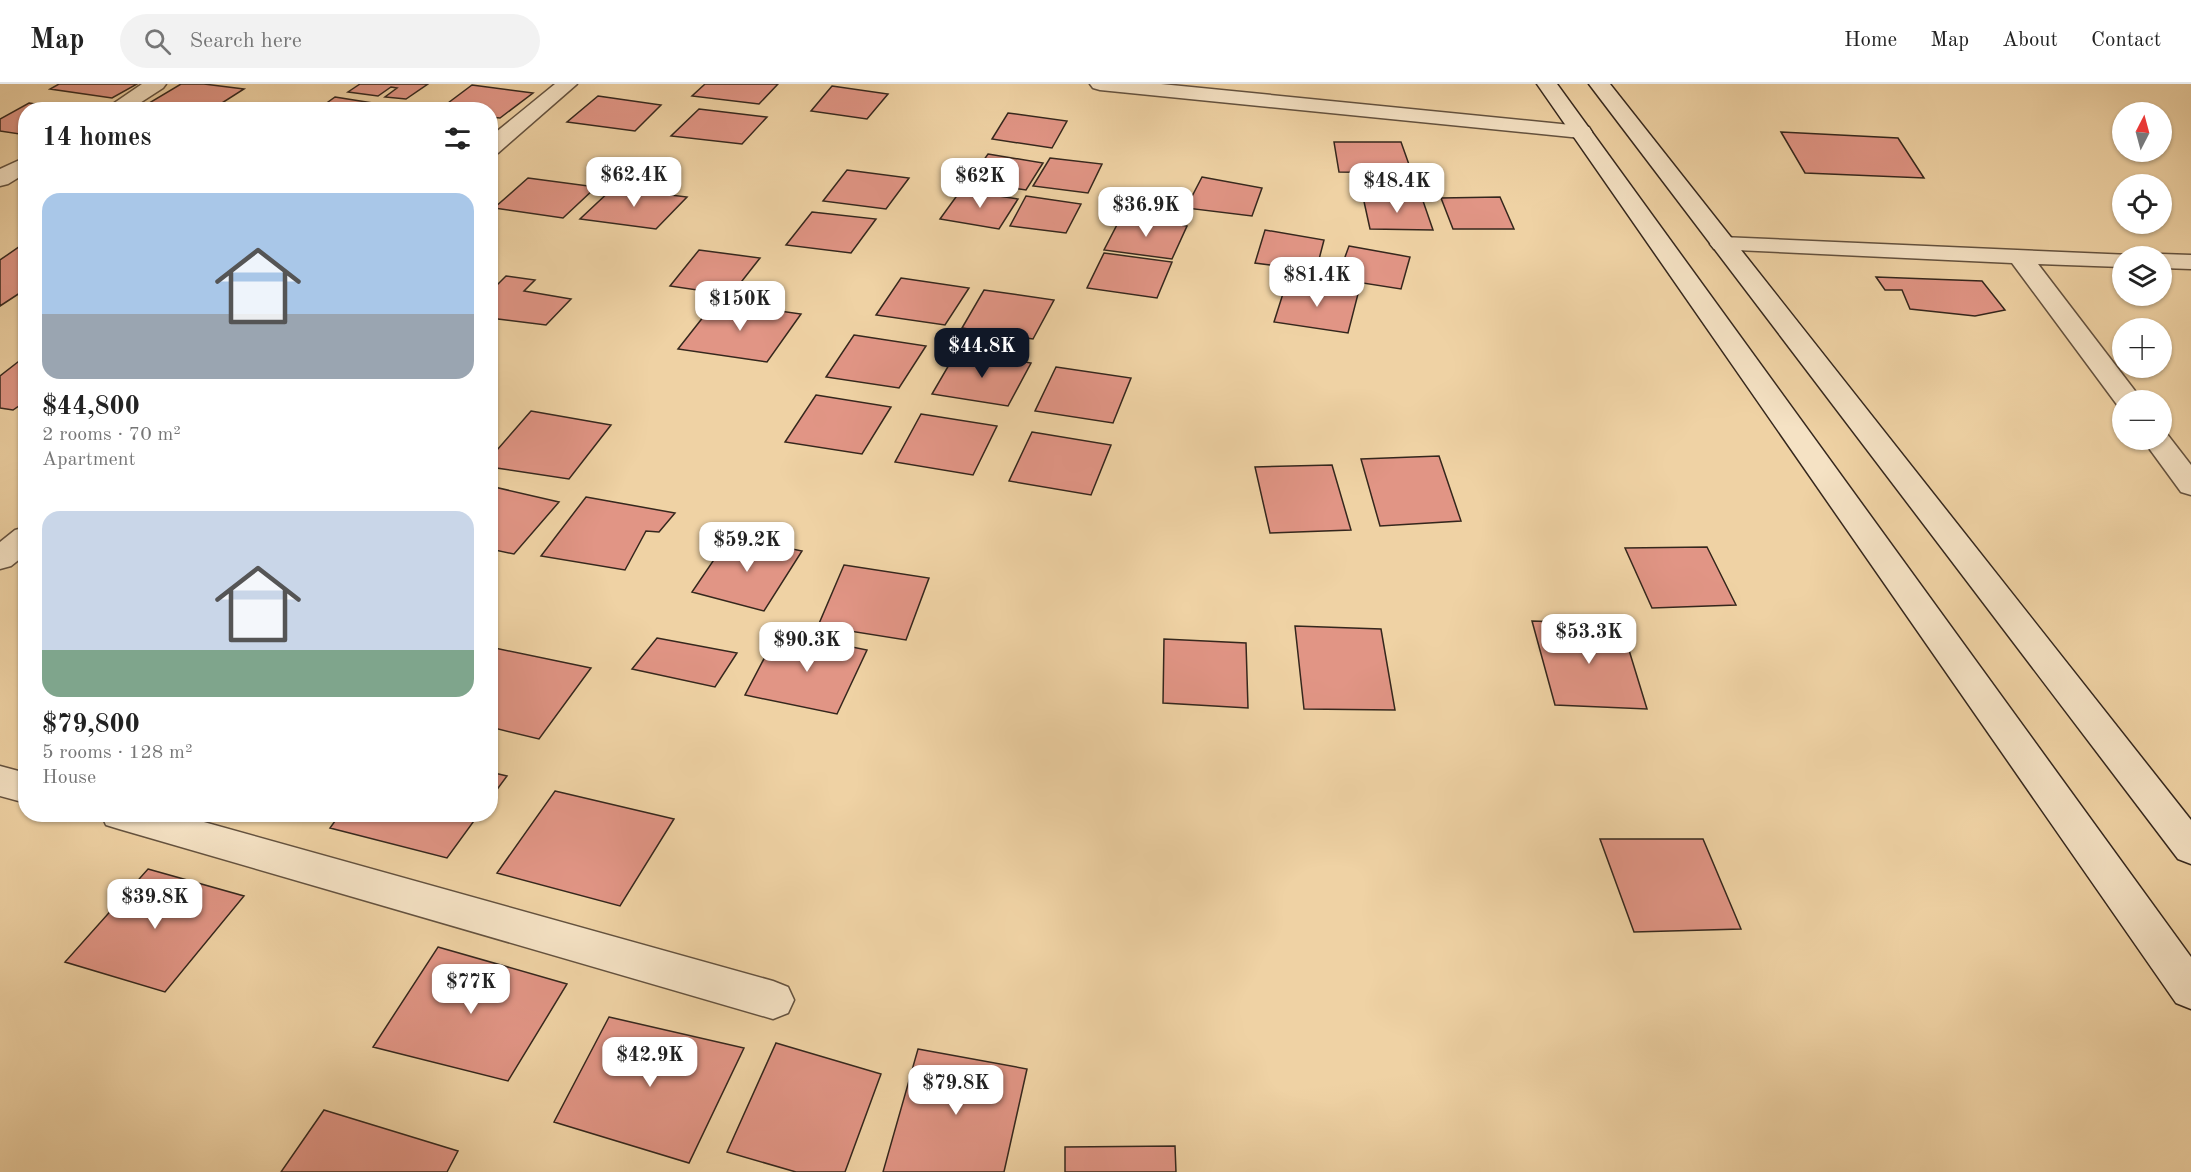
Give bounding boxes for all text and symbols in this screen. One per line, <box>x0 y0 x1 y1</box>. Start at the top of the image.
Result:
search box <box>120 14 540 68</box>
icon: search <box>141 25 174 58</box>
text: Map <box>30 27 84 55</box>
text: Search here <box>189 30 302 52</box>
text: Home <box>1844 30 1897 51</box>
text: Map <box>1930 30 1969 51</box>
text: About <box>2002 30 2058 51</box>
text: Contact <box>2091 30 2161 51</box>
north arrow <box>2112 102 2172 162</box>
map controls <box>2112 102 2172 450</box>
icon: filters <box>441 122 474 155</box>
text: 14 homes <box>42 125 151 151</box>
pin: $62.4K <box>585 157 683 208</box>
pin: $62K <box>944 158 1016 209</box>
pin: $48.4K <box>1348 163 1446 214</box>
text: $62.4K <box>600 166 668 186</box>
text: $62K <box>955 167 1005 187</box>
text: $48.4K <box>1363 172 1431 192</box>
button: locate <box>2112 174 2172 234</box>
pin: $36.9K <box>1097 187 1195 238</box>
text: $36.9K <box>1112 196 1180 216</box>
icon: home <box>204 232 312 340</box>
button: layers <box>2112 246 2172 306</box>
pin: $81.4K <box>1268 257 1366 308</box>
text: $81.4K <box>1283 266 1351 286</box>
pin: $150K <box>698 281 782 332</box>
text: $150K <box>709 290 771 310</box>
button: + <box>2112 318 2172 378</box>
pin: $44.8K <box>933 328 1031 379</box>
text: $44.8K <box>948 337 1016 357</box>
button: − <box>2112 390 2172 450</box>
text: $44,800 <box>42 394 140 420</box>
text: 2 rooms · 70 m² <box>42 425 181 445</box>
text: Apartment <box>42 450 136 470</box>
pin: $59.2K <box>698 522 796 573</box>
text: $59.2K <box>713 531 781 551</box>
icon: home <box>204 550 312 658</box>
pin: $53.3K <box>1540 614 1638 665</box>
pin: $90.3K <box>758 622 856 673</box>
text: $53.3K <box>1555 623 1623 643</box>
text: $90.3K <box>773 631 841 651</box>
text: $79,800 <box>42 712 140 738</box>
text: 5 rooms · 128 m² <box>42 743 192 763</box>
text: House <box>42 768 96 788</box>
pin: $39.8K <box>106 879 204 930</box>
text: $39.8K <box>121 888 189 908</box>
pin: $77K <box>435 964 507 1015</box>
text: $77K <box>446 973 496 993</box>
pin: $42.9K <box>601 1037 699 1088</box>
text: $42.9K <box>616 1046 684 1066</box>
pin: $79.8K <box>907 1065 1005 1116</box>
text: $79.8K <box>922 1074 990 1094</box>

